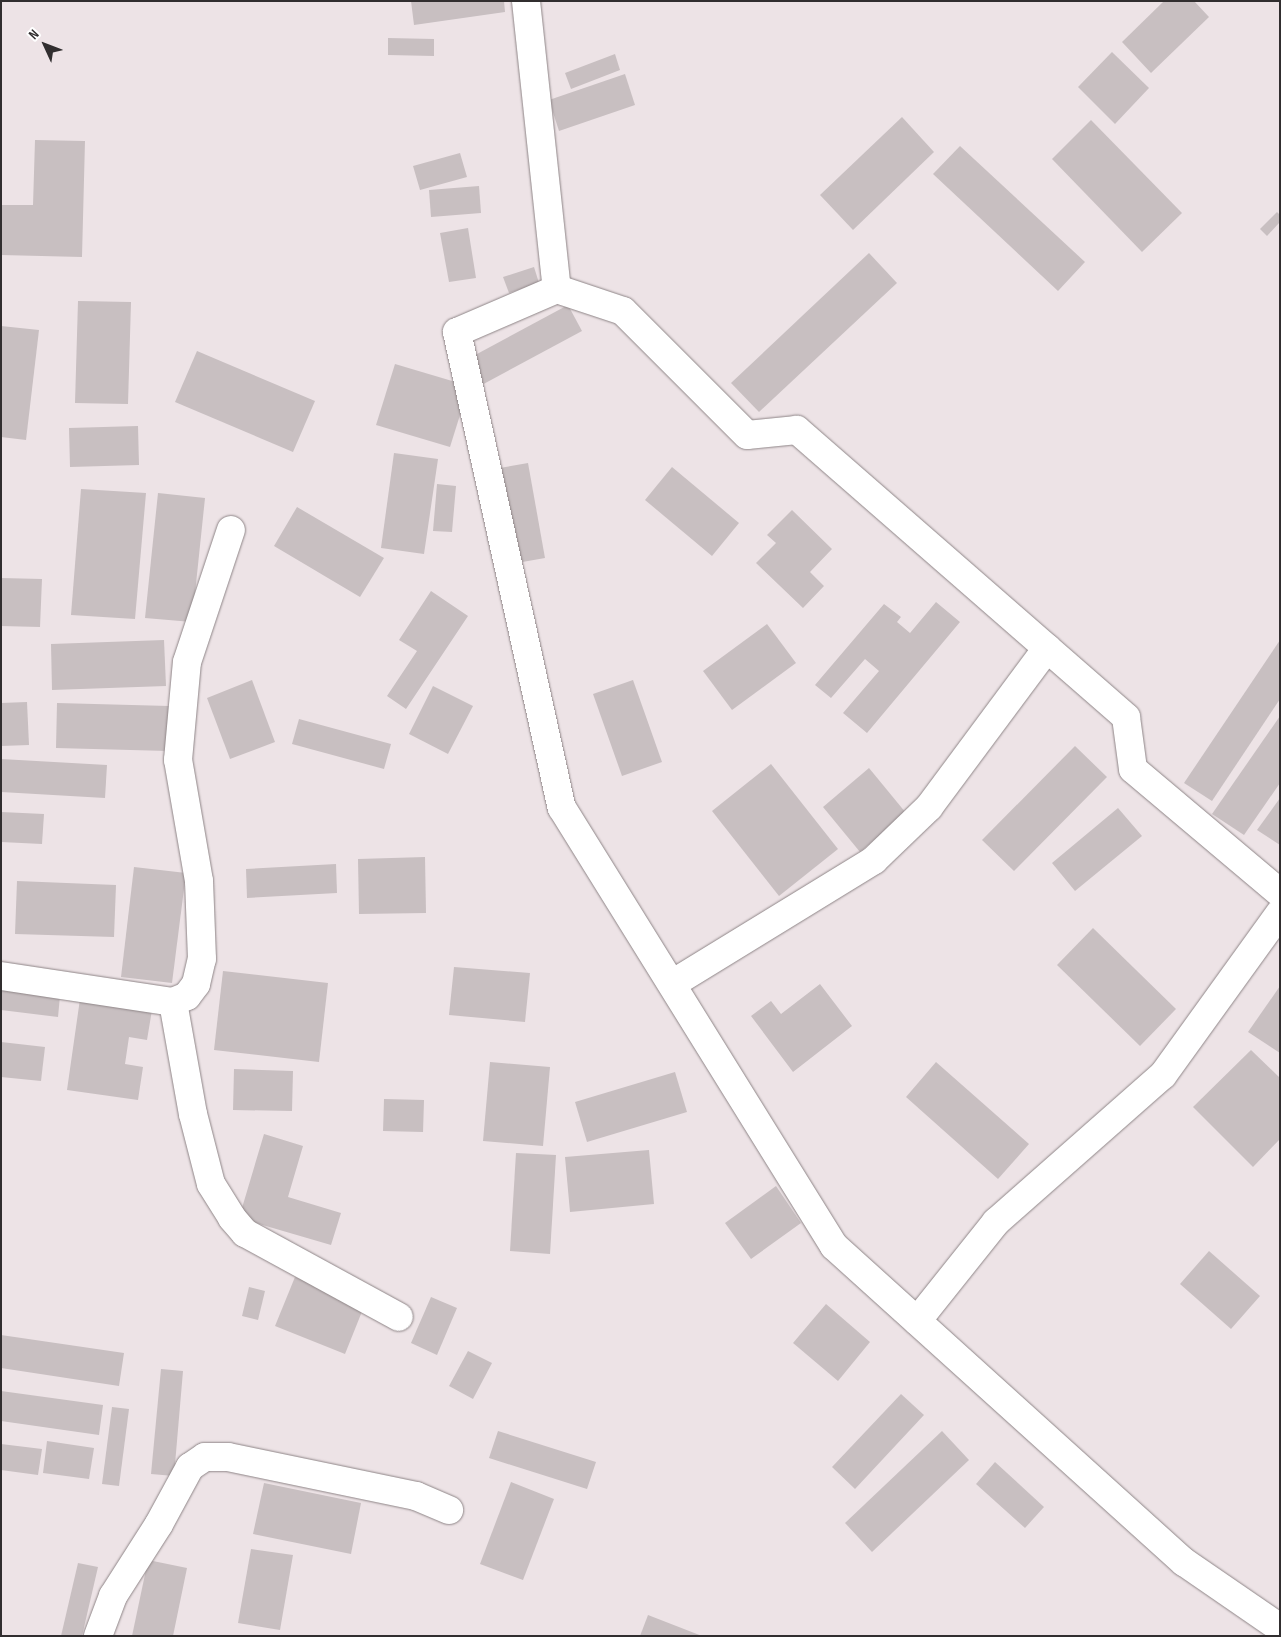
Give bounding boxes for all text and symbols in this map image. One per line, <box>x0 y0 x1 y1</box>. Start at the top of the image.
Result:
north arrow <box>20 20 70 70</box>
text: N <box>25 26 42 43</box>

